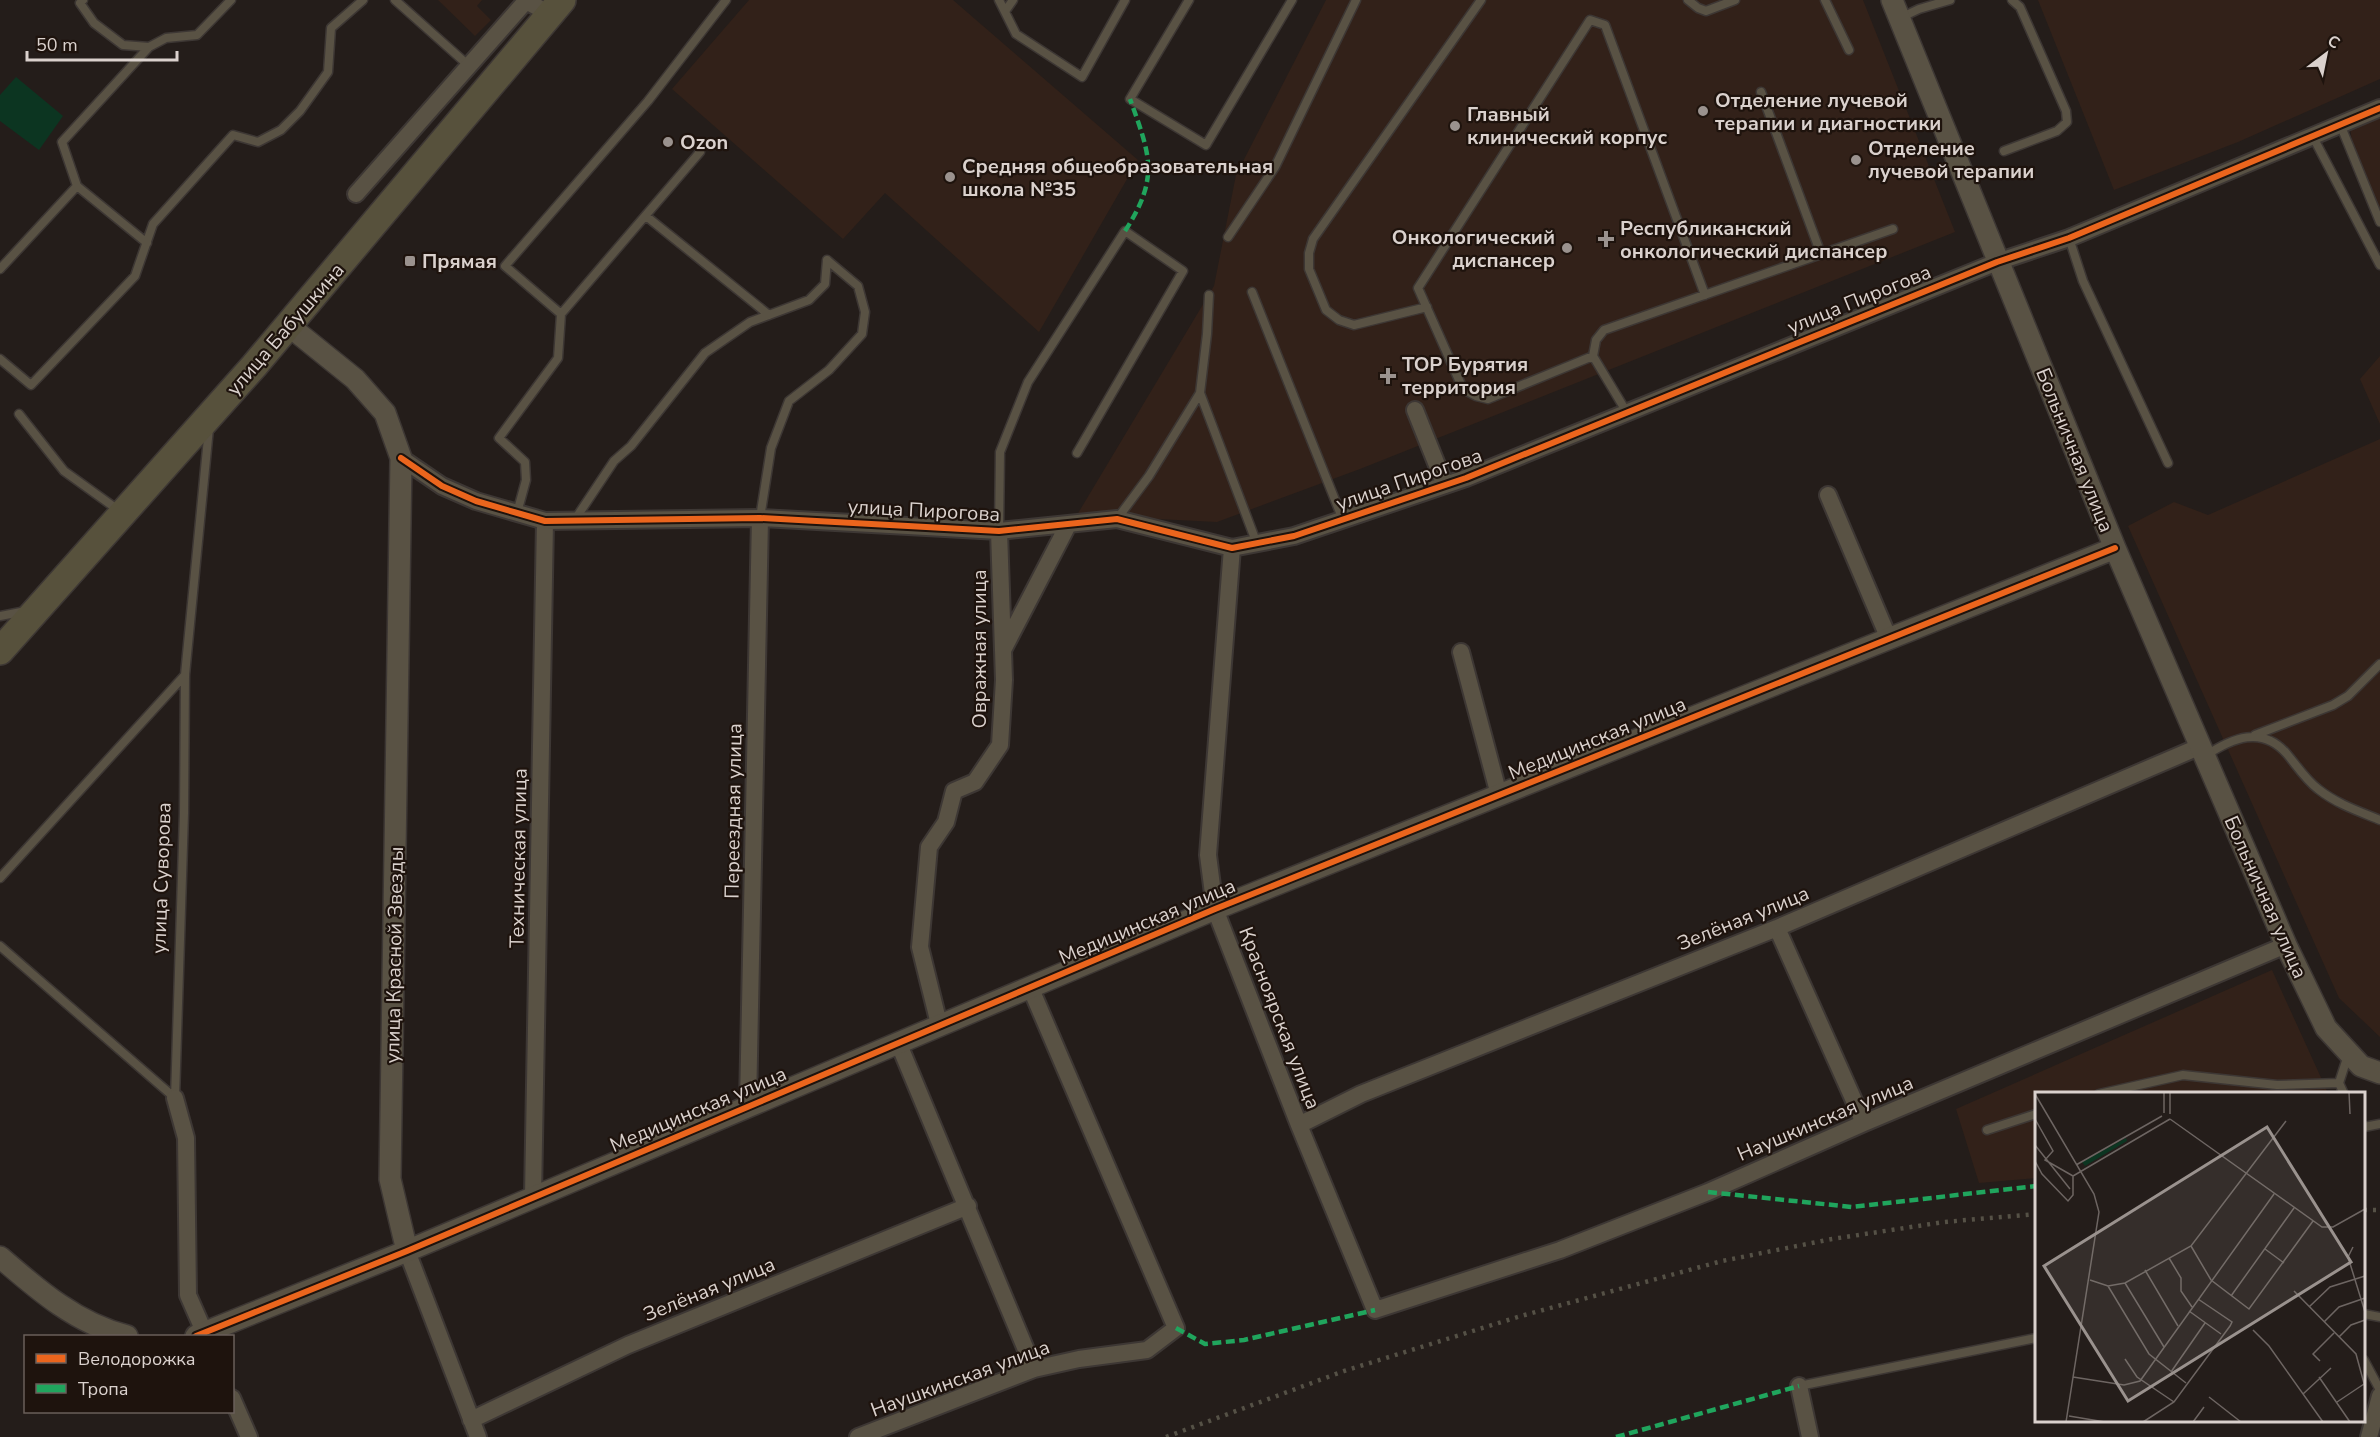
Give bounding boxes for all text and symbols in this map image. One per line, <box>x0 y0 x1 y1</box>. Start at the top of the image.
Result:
scale bar <box>27 24 177 62</box>
north arrow <box>2296 24 2356 84</box>
text: С <box>2323 30 2344 54</box>
text: 50 m <box>36 33 78 57</box>
place label: Отделение лучевой терапии и диагностики <box>1715 87 1941 137</box>
place label: Главный клинический корпус <box>1467 101 1667 151</box>
marker: Отделение лучевой терапии и диагностики <box>1696 104 1710 118</box>
marker: Главный клинический корпус <box>1448 119 1462 133</box>
place label: Ozon <box>680 129 728 156</box>
marker: Ozon <box>661 135 675 149</box>
place label: Отделение лучевой терапии <box>1868 135 2034 185</box>
place label: Средняя общеобразовательная школа №35 <box>962 153 1273 203</box>
marker: Отделение лучевой терапии <box>1849 153 1863 167</box>
marker: Средняя общеобразовательная школа №35 <box>943 170 957 184</box>
place label: Республиканский онкологический диспансер <box>1620 215 1888 265</box>
place label: Онкологический диспансер <box>1392 224 1555 274</box>
marker: Республиканский онкологический диспансер <box>1597 230 1615 248</box>
marker: Онкологический диспансер <box>1560 241 1574 255</box>
place label: Прямая <box>422 248 497 275</box>
marker: Прямая <box>403 254 417 268</box>
street label: улица Бабушкина <box>220 257 350 401</box>
street label: улица Пирогова <box>1783 258 1935 341</box>
place label: ТОР Бурятия территория <box>1402 351 1528 401</box>
street label: Больничная улица <box>2029 364 2120 536</box>
marker: ТОР Бурятия территория <box>1379 367 1397 385</box>
street label: улица Пирогова <box>1333 442 1486 517</box>
street label: улица Пирогова <box>847 493 1001 528</box>
street label: Овражная улица <box>966 570 993 728</box>
street label: Медицинская улица <box>1504 690 1690 786</box>
street label: Переездная улица <box>718 723 749 899</box>
street label: Техническая улица <box>503 768 534 948</box>
street label: улица Суворова <box>145 802 178 954</box>
street label: Больничная улица <box>2218 812 2314 983</box>
street label: улица Красной Звезды <box>379 846 410 1064</box>
street label: Медицинская улица <box>1055 872 1240 971</box>
street label: Зелёная улица <box>1673 880 1813 957</box>
street label: Красноярская улица <box>1232 923 1327 1113</box>
street label: Медицинская улица <box>606 1060 791 1159</box>
street label: Наушкинская улица <box>1733 1069 1917 1168</box>
inset map <box>2035 1092 2365 1422</box>
street label: Зелёная улица <box>639 1251 779 1328</box>
street label: Наушкинская улица <box>867 1333 1054 1423</box>
legend <box>24 1335 234 1413</box>
text: Велодорожка <box>78 1347 195 1371</box>
text: Тропа <box>78 1377 129 1401</box>

